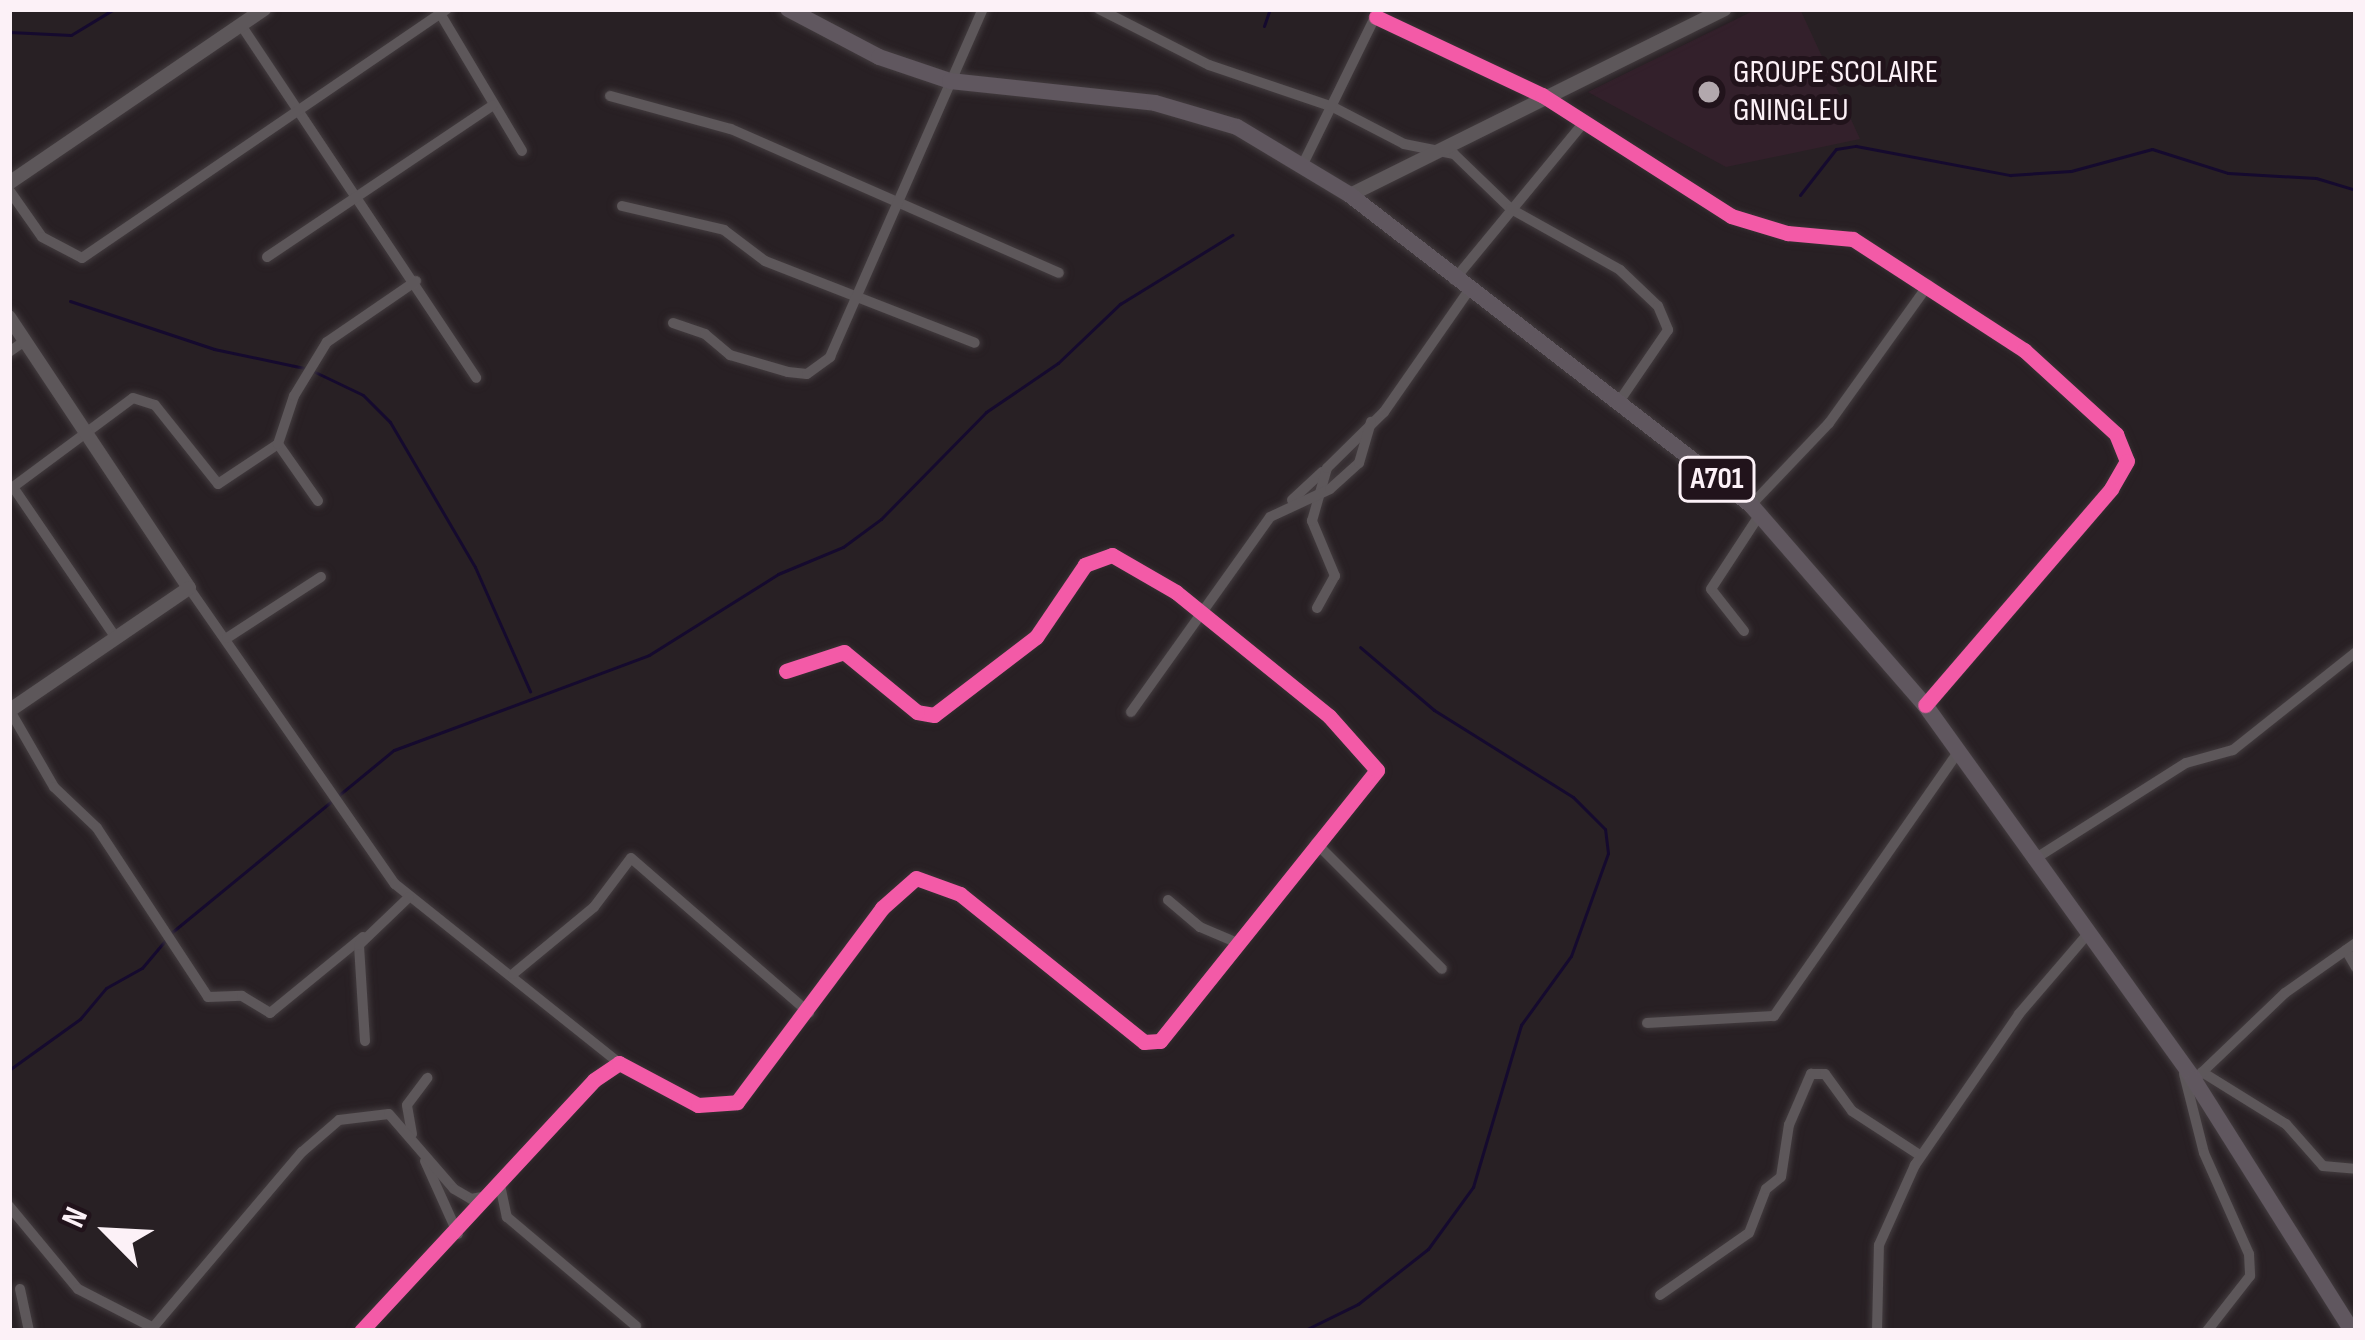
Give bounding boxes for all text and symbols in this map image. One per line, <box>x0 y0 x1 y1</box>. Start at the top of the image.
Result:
place label: GROUPE SCOLAIRE GNINGLEU <box>1733 53 1938 131</box>
marker: GROUPE SCOLAIRE GNINGLEU <box>1696 79 1722 105</box>
road number: A701 <box>1678 455 1756 503</box>
north arrow <box>48 1172 168 1292</box>
text: N <box>53 1201 97 1234</box>

